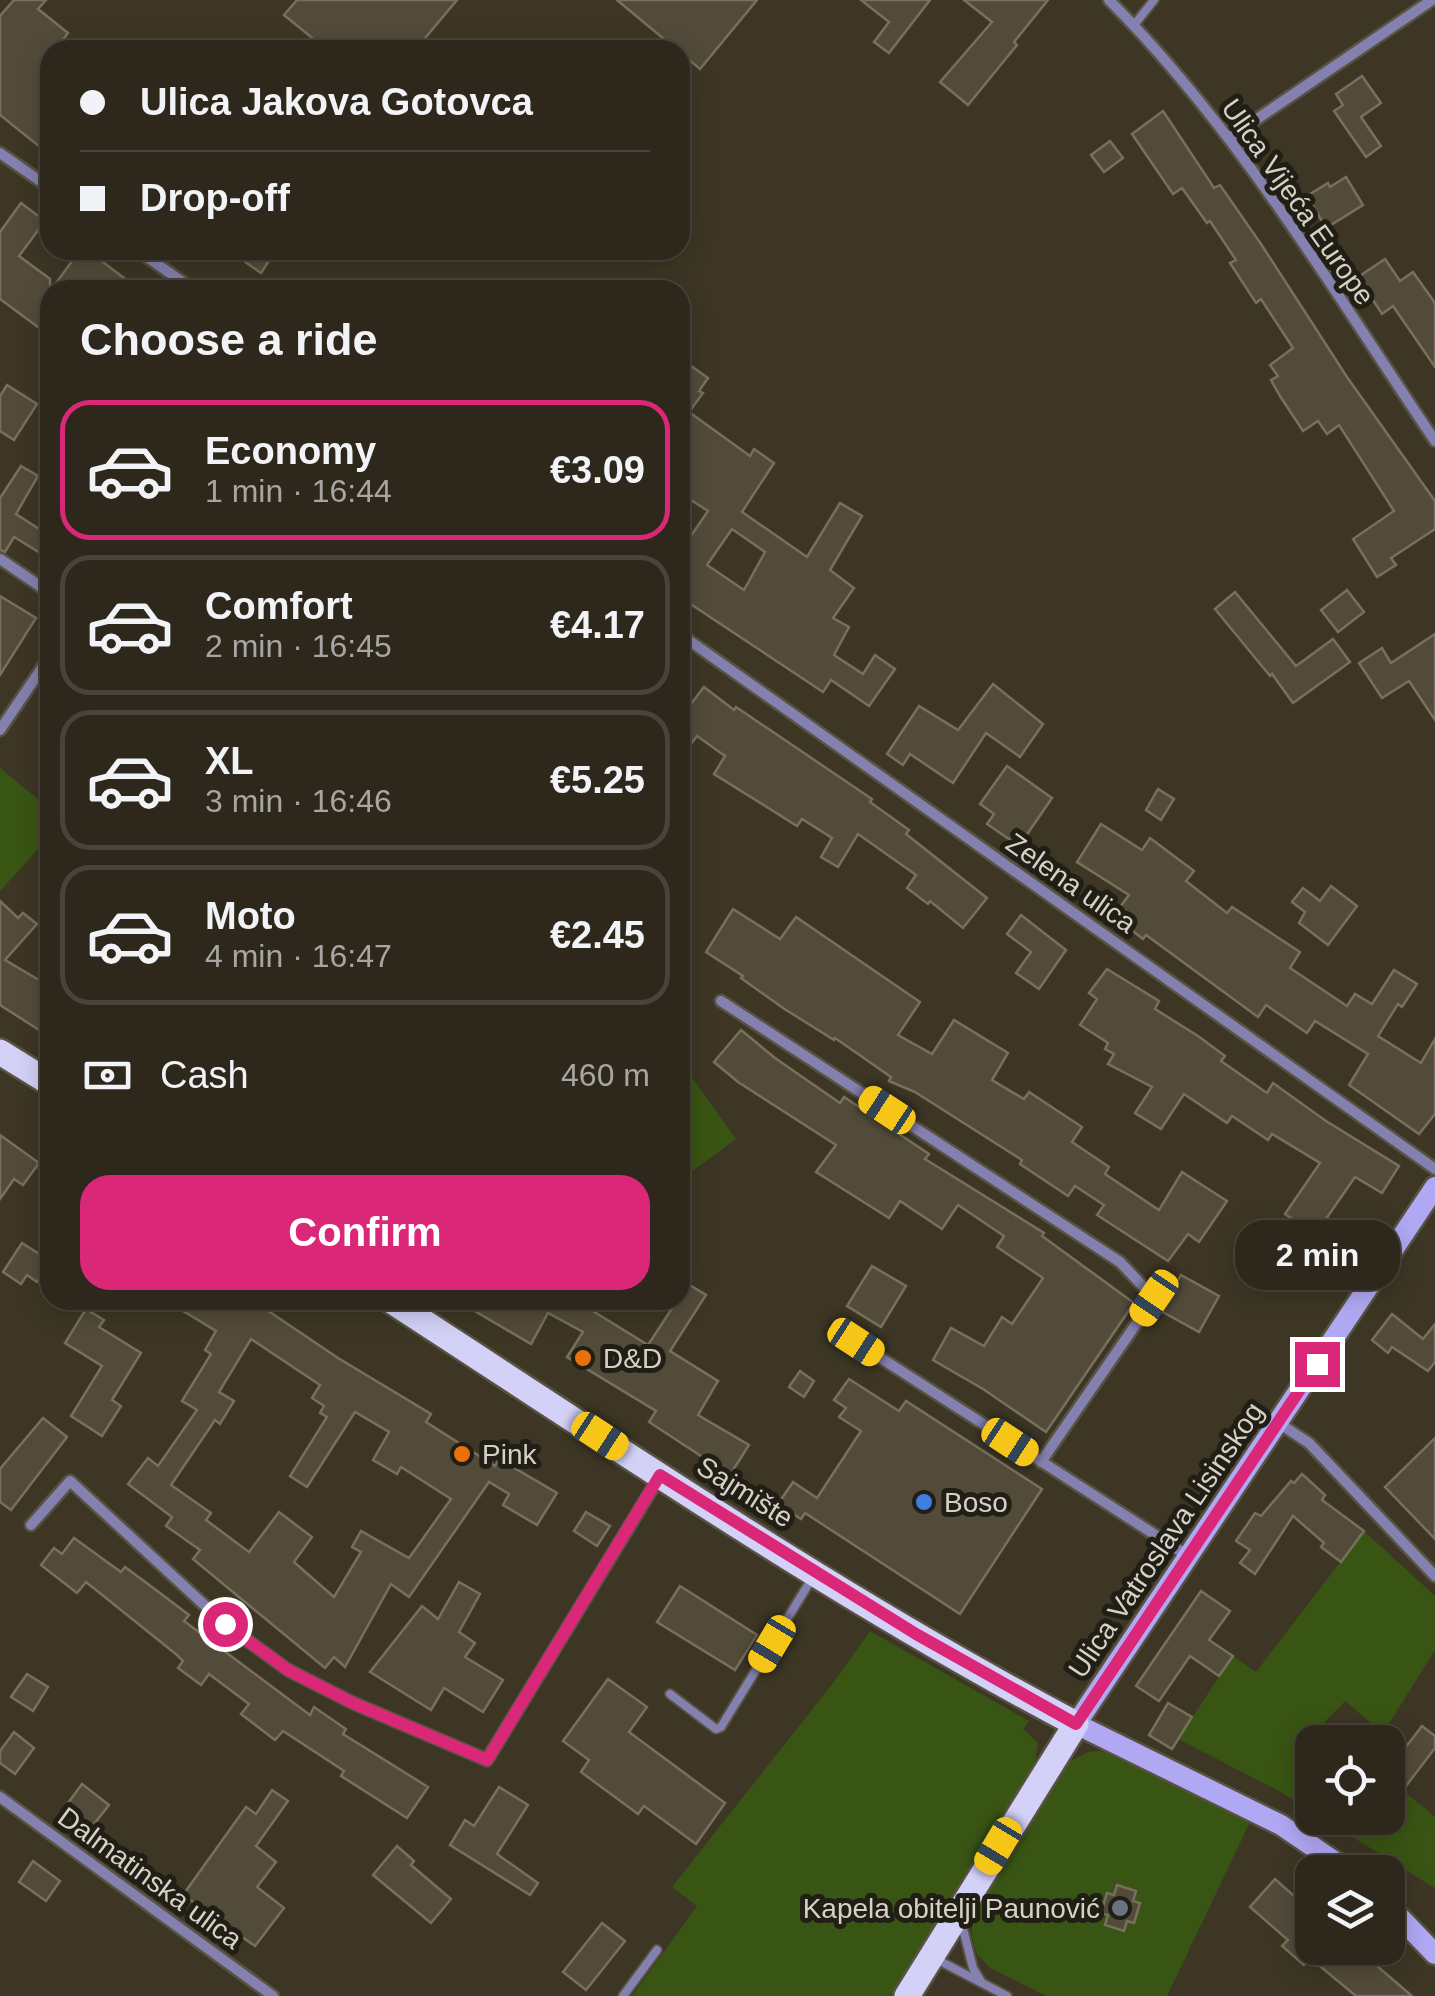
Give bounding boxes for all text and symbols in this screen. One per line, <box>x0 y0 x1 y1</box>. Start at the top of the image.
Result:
text: Ulica Jakova Gotovca <box>140 81 533 123</box>
street label: Ulica Vijeća Europe <box>1215 93 1381 311</box>
text: Drop-off <box>140 177 290 219</box>
text: Choose a ride <box>80 314 378 365</box>
icon: car <box>85 425 175 515</box>
text: Economy <box>205 430 376 472</box>
text: €3.09 <box>550 449 645 491</box>
text: 1 min · 16:44 <box>205 473 392 509</box>
icon: car <box>85 580 175 670</box>
text: Comfort <box>205 585 353 627</box>
text: €4.17 <box>550 604 645 646</box>
text: 2 min · 16:45 <box>205 628 392 664</box>
icon: car <box>85 735 175 825</box>
text: XL <box>205 740 254 782</box>
text: €5.25 <box>550 759 645 801</box>
text: 3 min · 16:46 <box>205 783 392 819</box>
street label: Zelena ulica <box>1000 827 1142 939</box>
icon: car <box>85 890 175 980</box>
text: Moto <box>205 895 296 937</box>
text: €2.45 <box>550 914 645 956</box>
text: 4 min · 16:47 <box>205 938 392 974</box>
icon: cash <box>80 1048 135 1103</box>
text: Cash <box>160 1054 249 1096</box>
text: 460 m <box>561 1057 650 1093</box>
car <box>854 1081 920 1139</box>
button: Confirm <box>80 1175 650 1290</box>
callout: 2 min <box>1234 1219 1400 1289</box>
text: 2 min <box>1276 1237 1359 1273</box>
car <box>1125 1265 1183 1331</box>
car <box>823 1313 889 1371</box>
route end <box>1295 1342 1340 1387</box>
place label: D&D <box>603 1343 662 1374</box>
marker: D&D <box>572 1347 594 1369</box>
street label: Ulica Vatroslava Lisinskog <box>1062 1397 1270 1683</box>
car <box>567 1407 633 1465</box>
car <box>977 1413 1043 1471</box>
place label: Pink <box>482 1439 537 1470</box>
marker: Pink <box>451 1443 473 1465</box>
street label: Sajmište <box>691 1450 799 1534</box>
place label: Boso <box>944 1487 1008 1518</box>
marker: Boso <box>913 1491 935 1513</box>
route start <box>203 1602 248 1647</box>
car <box>744 1611 800 1677</box>
map controls <box>1295 1725 1405 1965</box>
button: locate <box>1295 1725 1405 1835</box>
street label: Dalmatinska ulica <box>52 1801 248 1955</box>
car <box>970 1813 1026 1879</box>
button: layers <box>1295 1855 1405 1965</box>
place label: Kapela obitelji Paunović <box>803 1893 1100 1924</box>
marker: Kapela obitelji Paunović <box>1109 1897 1131 1919</box>

